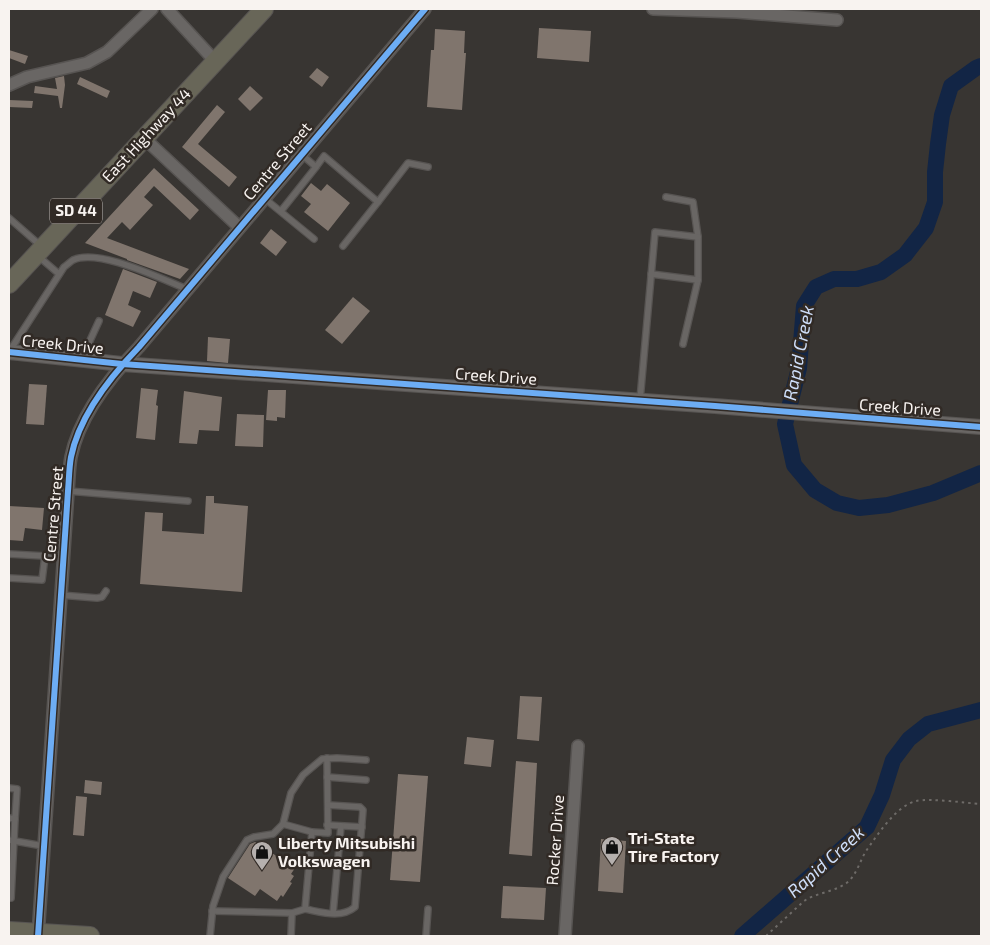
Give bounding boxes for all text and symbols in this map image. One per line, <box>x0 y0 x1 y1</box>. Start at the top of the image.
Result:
street label: East Highway 44 <box>97 84 194 186</box>
street label: Centre Street <box>239 118 315 204</box>
road number: SD 44 <box>50 198 102 224</box>
water label: Rapid Creek <box>778 303 818 402</box>
street label: Creek Drive <box>21 330 105 357</box>
street label: Creek Drive <box>454 363 538 388</box>
street label: Creek Drive <box>858 394 942 419</box>
street label: Centre Street <box>39 465 66 563</box>
street label: Rocker Drive <box>542 794 567 886</box>
water label: Rapid Creek <box>782 821 868 902</box>
place label: Tri-State Tire Factory <box>628 828 719 866</box>
place label: Liberty Mitsubishi Volkswagen <box>278 833 415 870</box>
shop icon: Tri-State Tire Factory <box>600 835 624 866</box>
shop icon: Liberty Mitsubishi Volkswagen <box>250 840 274 871</box>

